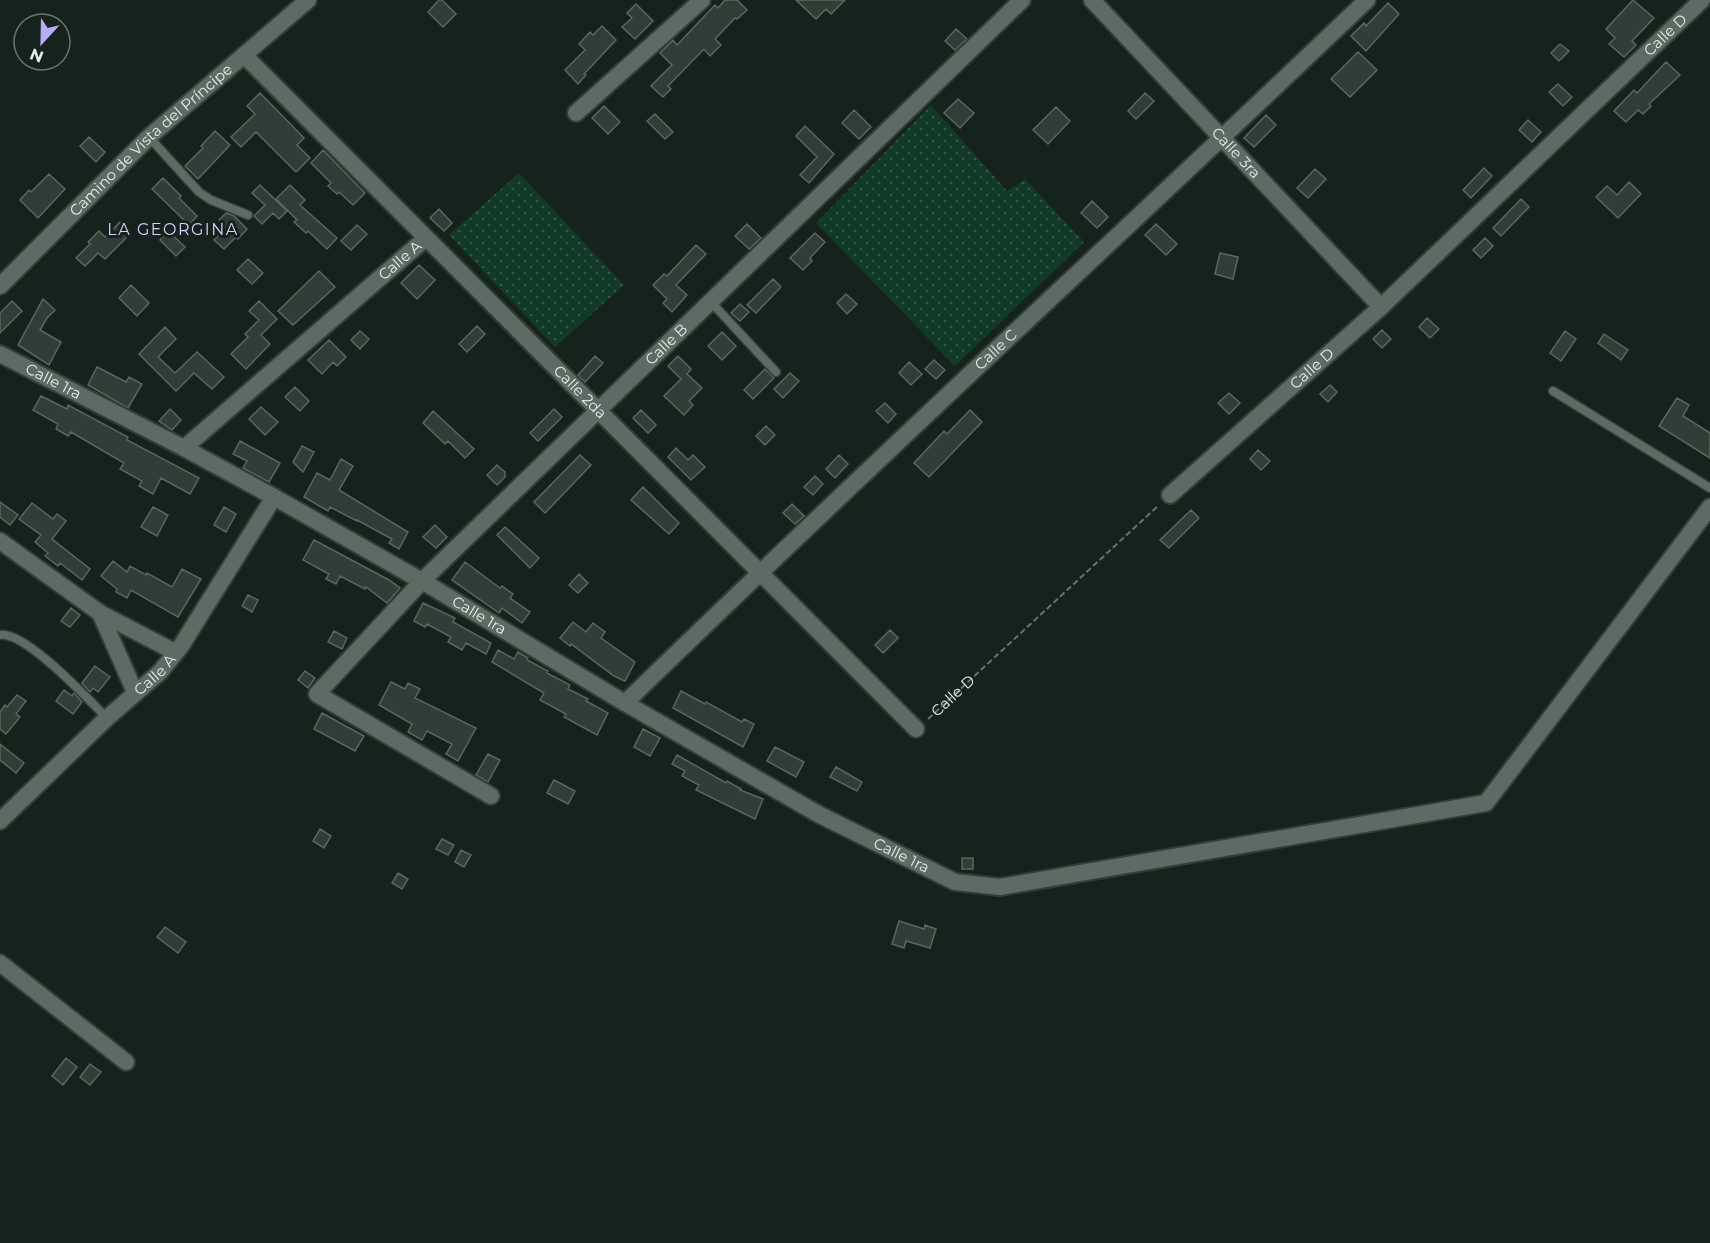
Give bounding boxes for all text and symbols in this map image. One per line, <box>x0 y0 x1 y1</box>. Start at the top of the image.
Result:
street label: Calle D <box>1639 10 1691 60</box>
north arrow <box>12 12 72 72</box>
text: N <box>27 44 46 67</box>
street label: Camino de Vista del Príncipe <box>65 60 236 220</box>
street label: Calle 3ra <box>1208 123 1265 182</box>
district label: LA GEORGINA <box>107 220 239 239</box>
street label: Calle A <box>374 236 425 284</box>
street label: Calle B <box>641 319 691 369</box>
street label: Calle C <box>970 325 1021 374</box>
street label: Calle D <box>1285 344 1338 393</box>
street label: Calle 1ra <box>23 359 85 403</box>
street label: Calle 2da <box>550 361 611 422</box>
street label: Calle 1ra <box>449 591 510 639</box>
street label: Calle A <box>130 650 180 699</box>
street label: Calle D <box>927 671 978 720</box>
street label: Calle 1ra <box>871 833 933 877</box>

